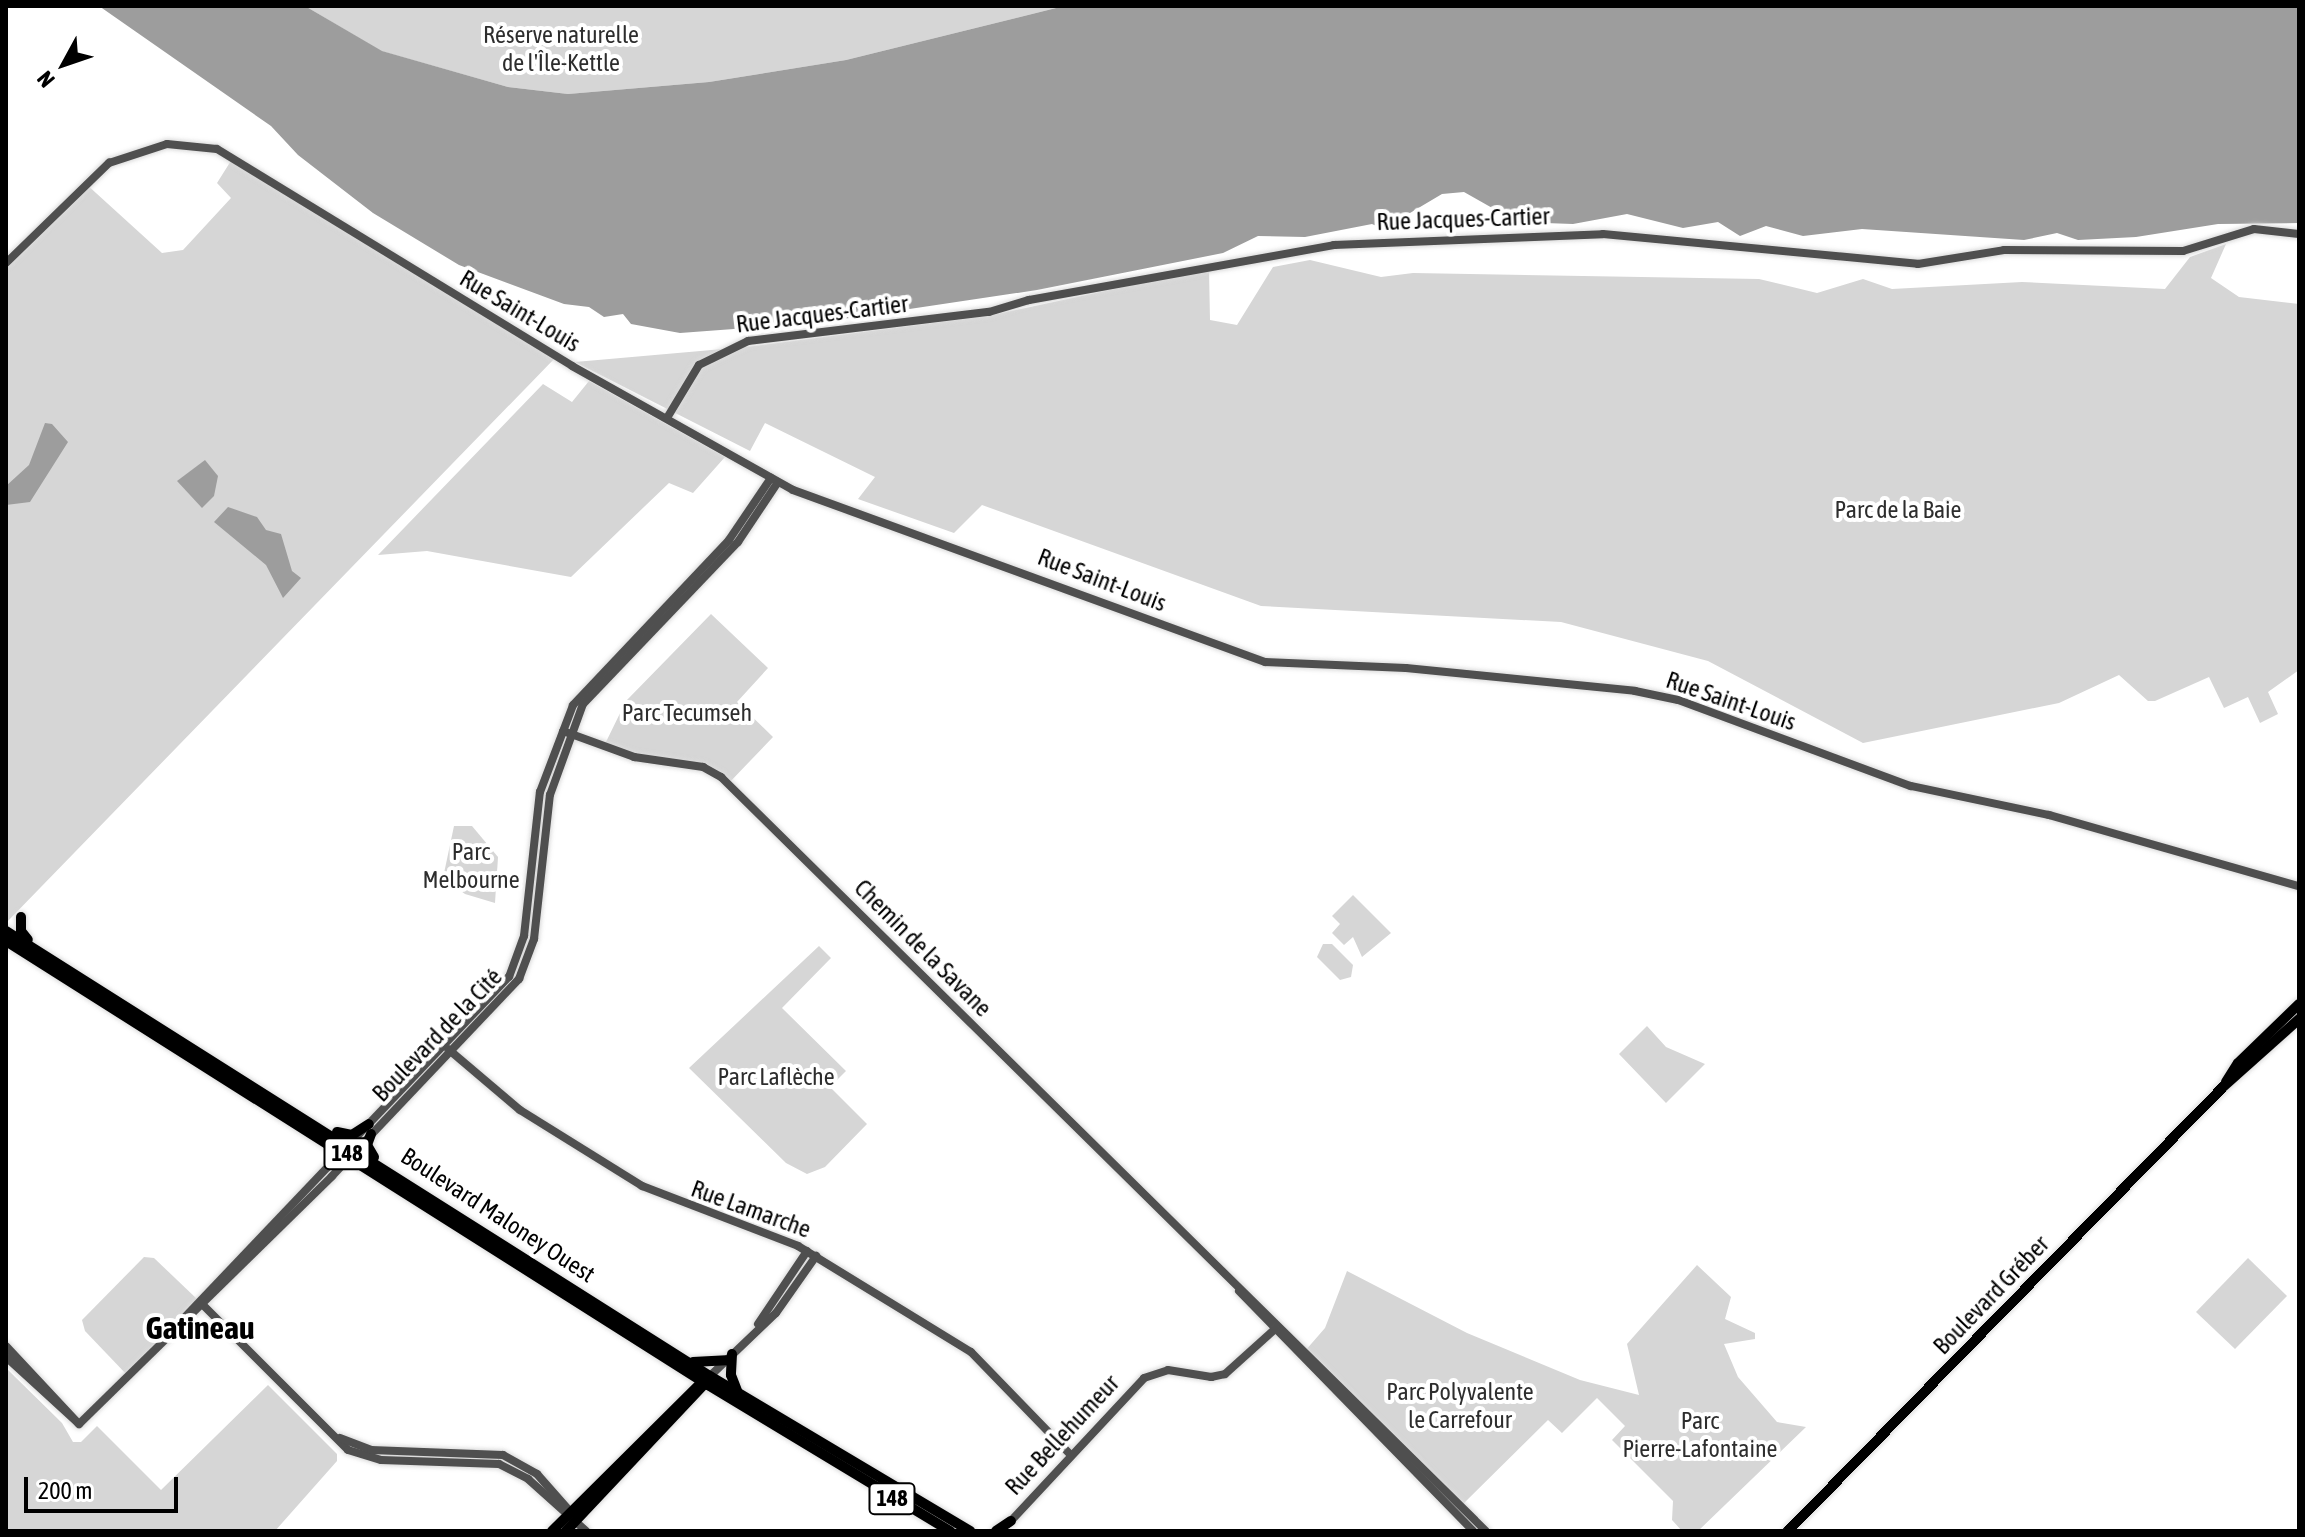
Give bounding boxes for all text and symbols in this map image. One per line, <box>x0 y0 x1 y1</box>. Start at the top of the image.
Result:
park label: Réserve naturelle de l'Île-Kettle <box>483 21 639 77</box>
north arrow <box>24 24 104 104</box>
text: N <box>31 66 60 93</box>
street label: Rue Jacques-Cartier <box>1376 202 1550 236</box>
street label: Rue Saint-Louis <box>455 264 585 358</box>
street label: Rue Jacques-Cartier <box>734 289 910 339</box>
park label: Parc de la Baie <box>1834 496 1962 524</box>
street label: Rue Saint-Louis <box>1034 542 1170 618</box>
street label: Rue Saint-Louis <box>1662 665 1800 737</box>
park label: Parc Tecumseh <box>622 699 752 727</box>
park label: Parc Melbourne <box>422 838 520 894</box>
street label: Chemin de la Savane <box>848 873 998 1023</box>
street label: Boulevard de la Cité <box>366 962 508 1108</box>
park label: Parc Laflèche <box>717 1063 835 1091</box>
road number: 148 <box>323 1136 371 1172</box>
street label: Boulevard Maloney Ouest <box>396 1141 600 1289</box>
street label: Rue Lamarche <box>687 1174 815 1244</box>
street label: Boulevard Gréber <box>1927 1230 2055 1360</box>
district label: Gatineau <box>146 1309 254 1347</box>
street label: Rue Bellehumeur <box>999 1369 1125 1501</box>
park label: Parc Polyvalente le Carrefour <box>1386 1378 1534 1434</box>
park label: Parc Pierre-Lafontaine <box>1623 1407 1777 1463</box>
scale bar <box>28 1461 182 1511</box>
text: 200 m <box>38 1477 92 1504</box>
road number: 148 <box>868 1481 916 1517</box>

